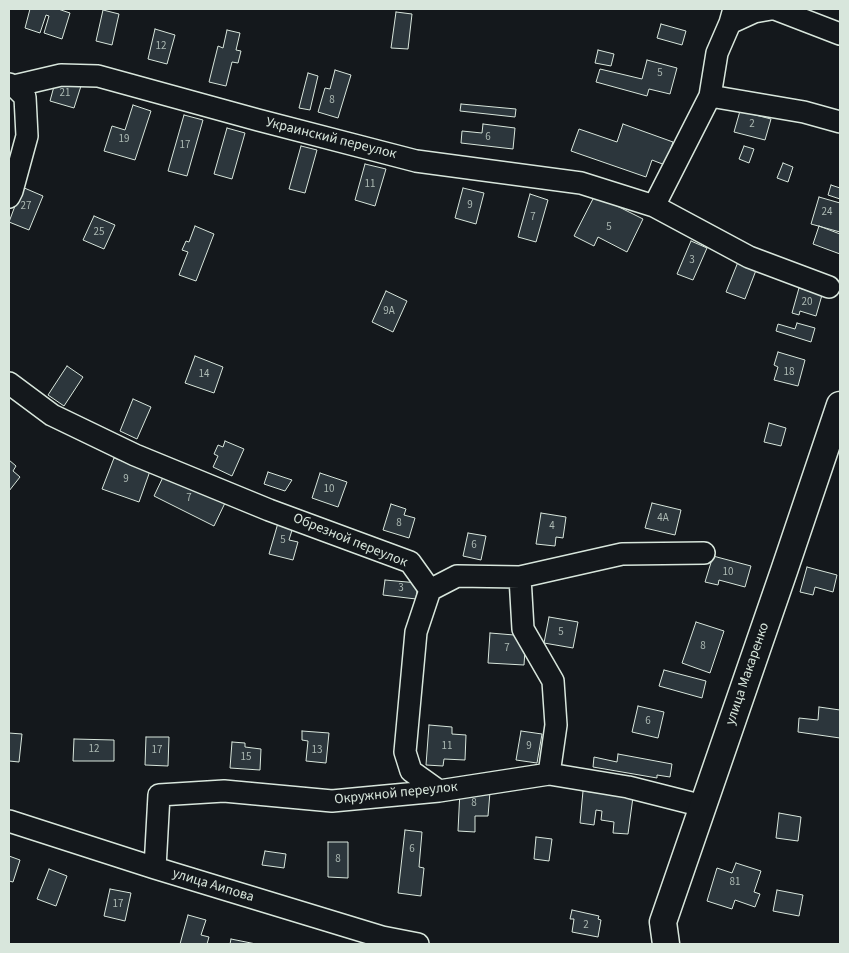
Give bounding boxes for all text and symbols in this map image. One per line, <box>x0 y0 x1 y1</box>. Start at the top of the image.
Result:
house number: 12 <box>156 40 166 54</box>
house number: 5 <box>657 67 663 81</box>
house number: 21 <box>60 87 70 101</box>
house number: 8 <box>329 94 335 108</box>
street label: Украинский переулок <box>264 115 398 163</box>
house number: 2 <box>749 118 755 132</box>
house number: 6 <box>485 131 491 145</box>
house number: 19 <box>119 133 129 147</box>
house number: 17 <box>180 139 190 153</box>
house number: 11 <box>365 178 375 192</box>
house number: 9 <box>467 199 473 213</box>
house number: 27 <box>21 200 31 214</box>
house number: 24 <box>822 206 832 220</box>
house number: 7 <box>530 211 536 225</box>
house number: 5 <box>606 221 612 235</box>
house number: 25 <box>94 226 104 240</box>
house number: 3 <box>689 254 695 268</box>
house number: 20 <box>802 296 812 310</box>
house number: 9А <box>383 305 395 319</box>
house number: 18 <box>784 366 794 380</box>
house number: 14 <box>199 368 209 382</box>
house number: 9 <box>123 473 129 487</box>
house number: 10 <box>324 483 334 497</box>
house number: 7 <box>186 492 192 506</box>
street label: Обрезной переулок <box>290 510 410 572</box>
house number: 4А <box>657 512 669 526</box>
house number: 8 <box>396 517 402 531</box>
house number: 4 <box>549 520 555 534</box>
house number: 5 <box>280 534 286 548</box>
house number: 6 <box>471 539 477 553</box>
house number: 10 <box>723 566 733 580</box>
house number: 3 <box>398 582 404 596</box>
street label: улица Макаренко <box>723 620 773 728</box>
house number: 5 <box>558 626 564 640</box>
house number: 8 <box>700 640 706 654</box>
house number: 7 <box>504 642 510 656</box>
house number: 6 <box>645 715 651 729</box>
house number: 11 <box>442 740 452 754</box>
house number: 9 <box>526 740 532 754</box>
house number: 12 <box>89 743 99 757</box>
house number: 17 <box>152 744 162 758</box>
house number: 13 <box>312 744 322 758</box>
house number: 15 <box>241 751 251 765</box>
street label: Окружной переулок <box>333 779 459 809</box>
house number: 8 <box>471 797 477 811</box>
house number: 6 <box>409 843 415 857</box>
house number: 8 <box>335 853 341 867</box>
street label: улица Аипова <box>170 866 256 906</box>
house number: 81 <box>730 876 740 890</box>
house number: 17 <box>113 898 123 912</box>
house number: 2 <box>583 919 589 933</box>

